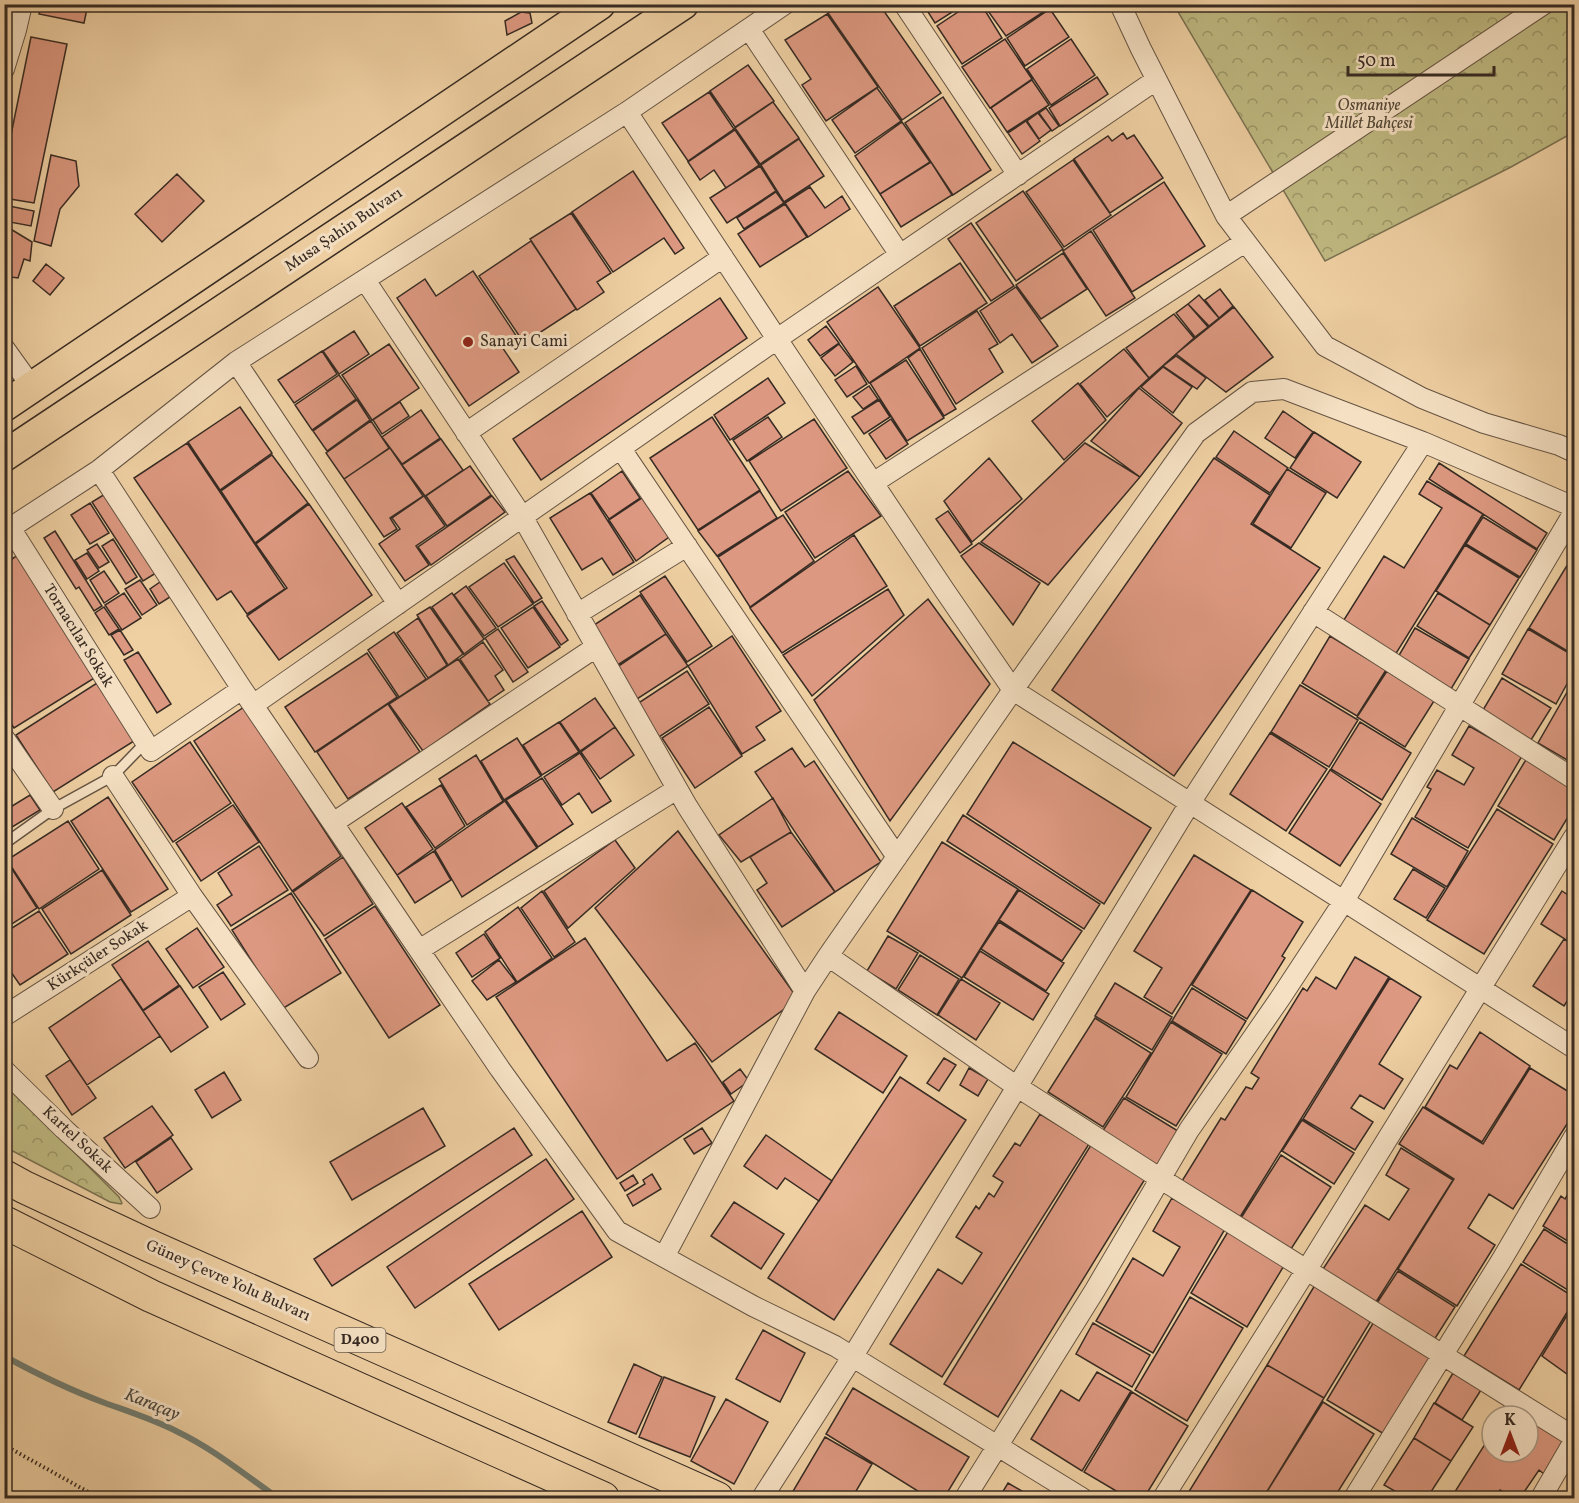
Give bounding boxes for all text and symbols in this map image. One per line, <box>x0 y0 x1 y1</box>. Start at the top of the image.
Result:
scale bar <box>1348 39 1494 77</box>
text: 50 m <box>1357 49 1396 74</box>
park label: Osmaniye Millet Bahçesi <box>1325 95 1413 135</box>
street label: Musa Şahin Bulvarı <box>281 182 407 277</box>
place label: Sanayi Cami <box>480 331 568 353</box>
marker: Sanayi Cami <box>461 335 475 349</box>
street label: Tornacılar Sokak <box>37 580 119 692</box>
street label: Kürkçüler Sokak <box>43 915 153 997</box>
street label: Kartel Sokak <box>37 1102 117 1179</box>
street label: Güney Çevre Yolu Bulvarı <box>142 1235 314 1327</box>
road number: D400 <box>334 1328 386 1352</box>
water label: Karaçay <box>121 1383 183 1427</box>
north arrow <box>1480 1404 1540 1464</box>
text: K <box>1504 1410 1516 1432</box>

